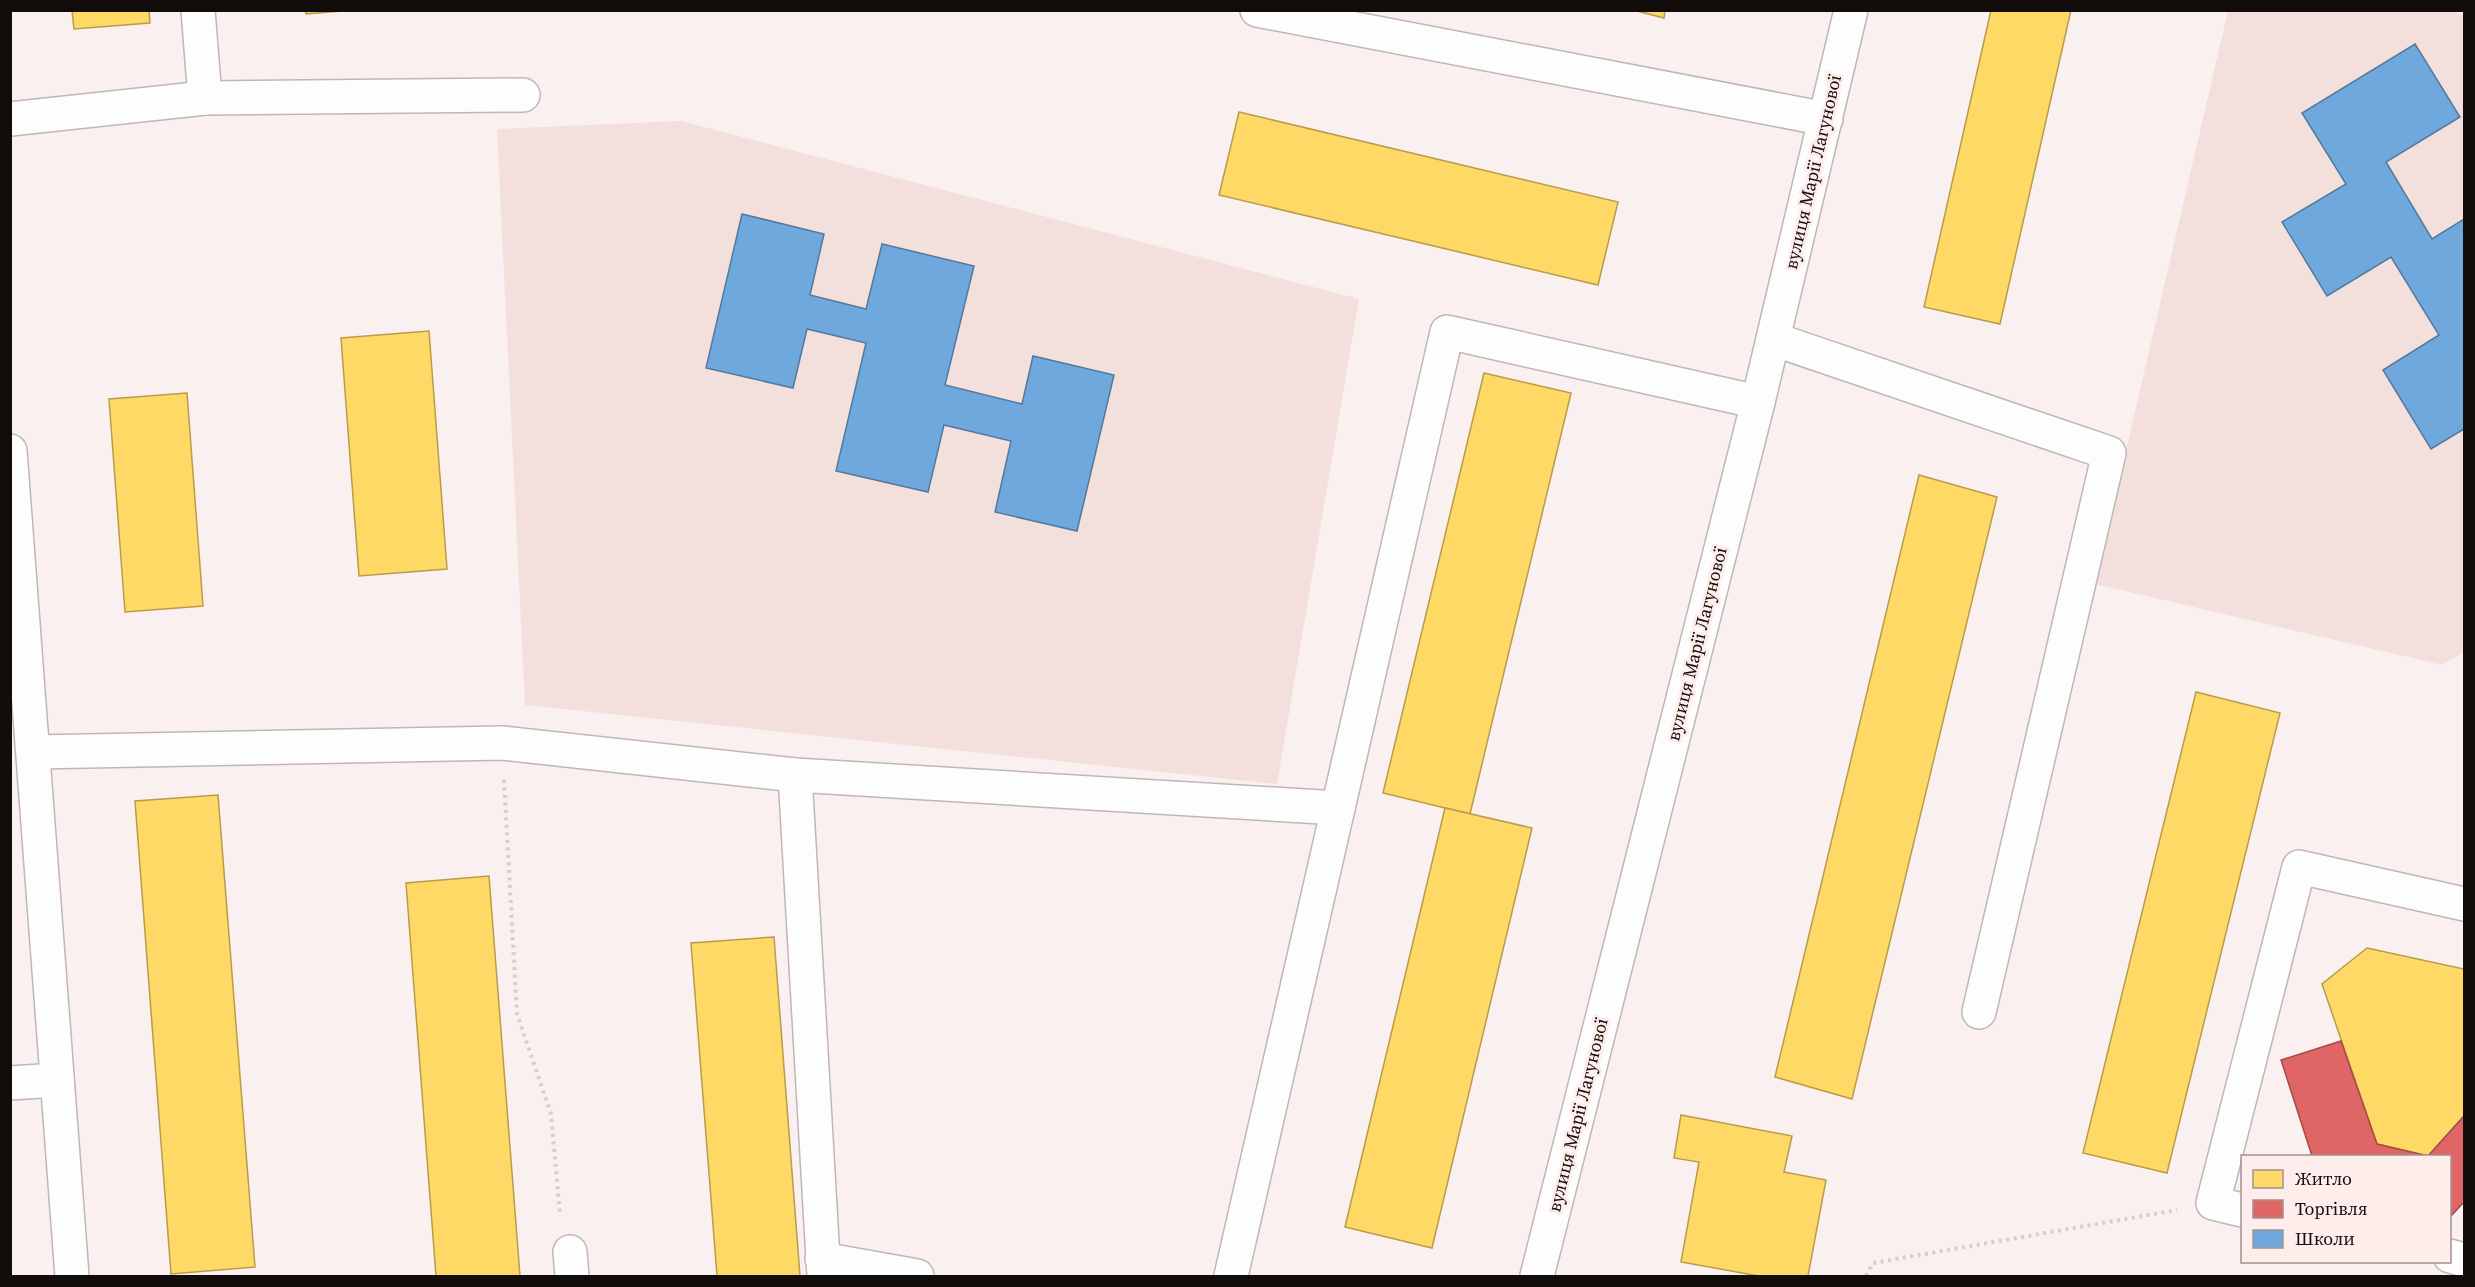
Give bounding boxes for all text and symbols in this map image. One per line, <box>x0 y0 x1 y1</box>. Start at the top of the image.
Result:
street label: вулиця Марії Лагунової <box>1778 72 1847 272</box>
street label: вулиця Марії Лагунової <box>1660 544 1733 743</box>
street label: вулиця Марії Лагунової <box>1541 1015 1614 1214</box>
legend <box>2241 1155 2451 1263</box>
text: Житло <box>2295 1166 2352 1191</box>
text: Торгівля <box>2295 1196 2368 1221</box>
text: Школи <box>2295 1226 2355 1251</box>

